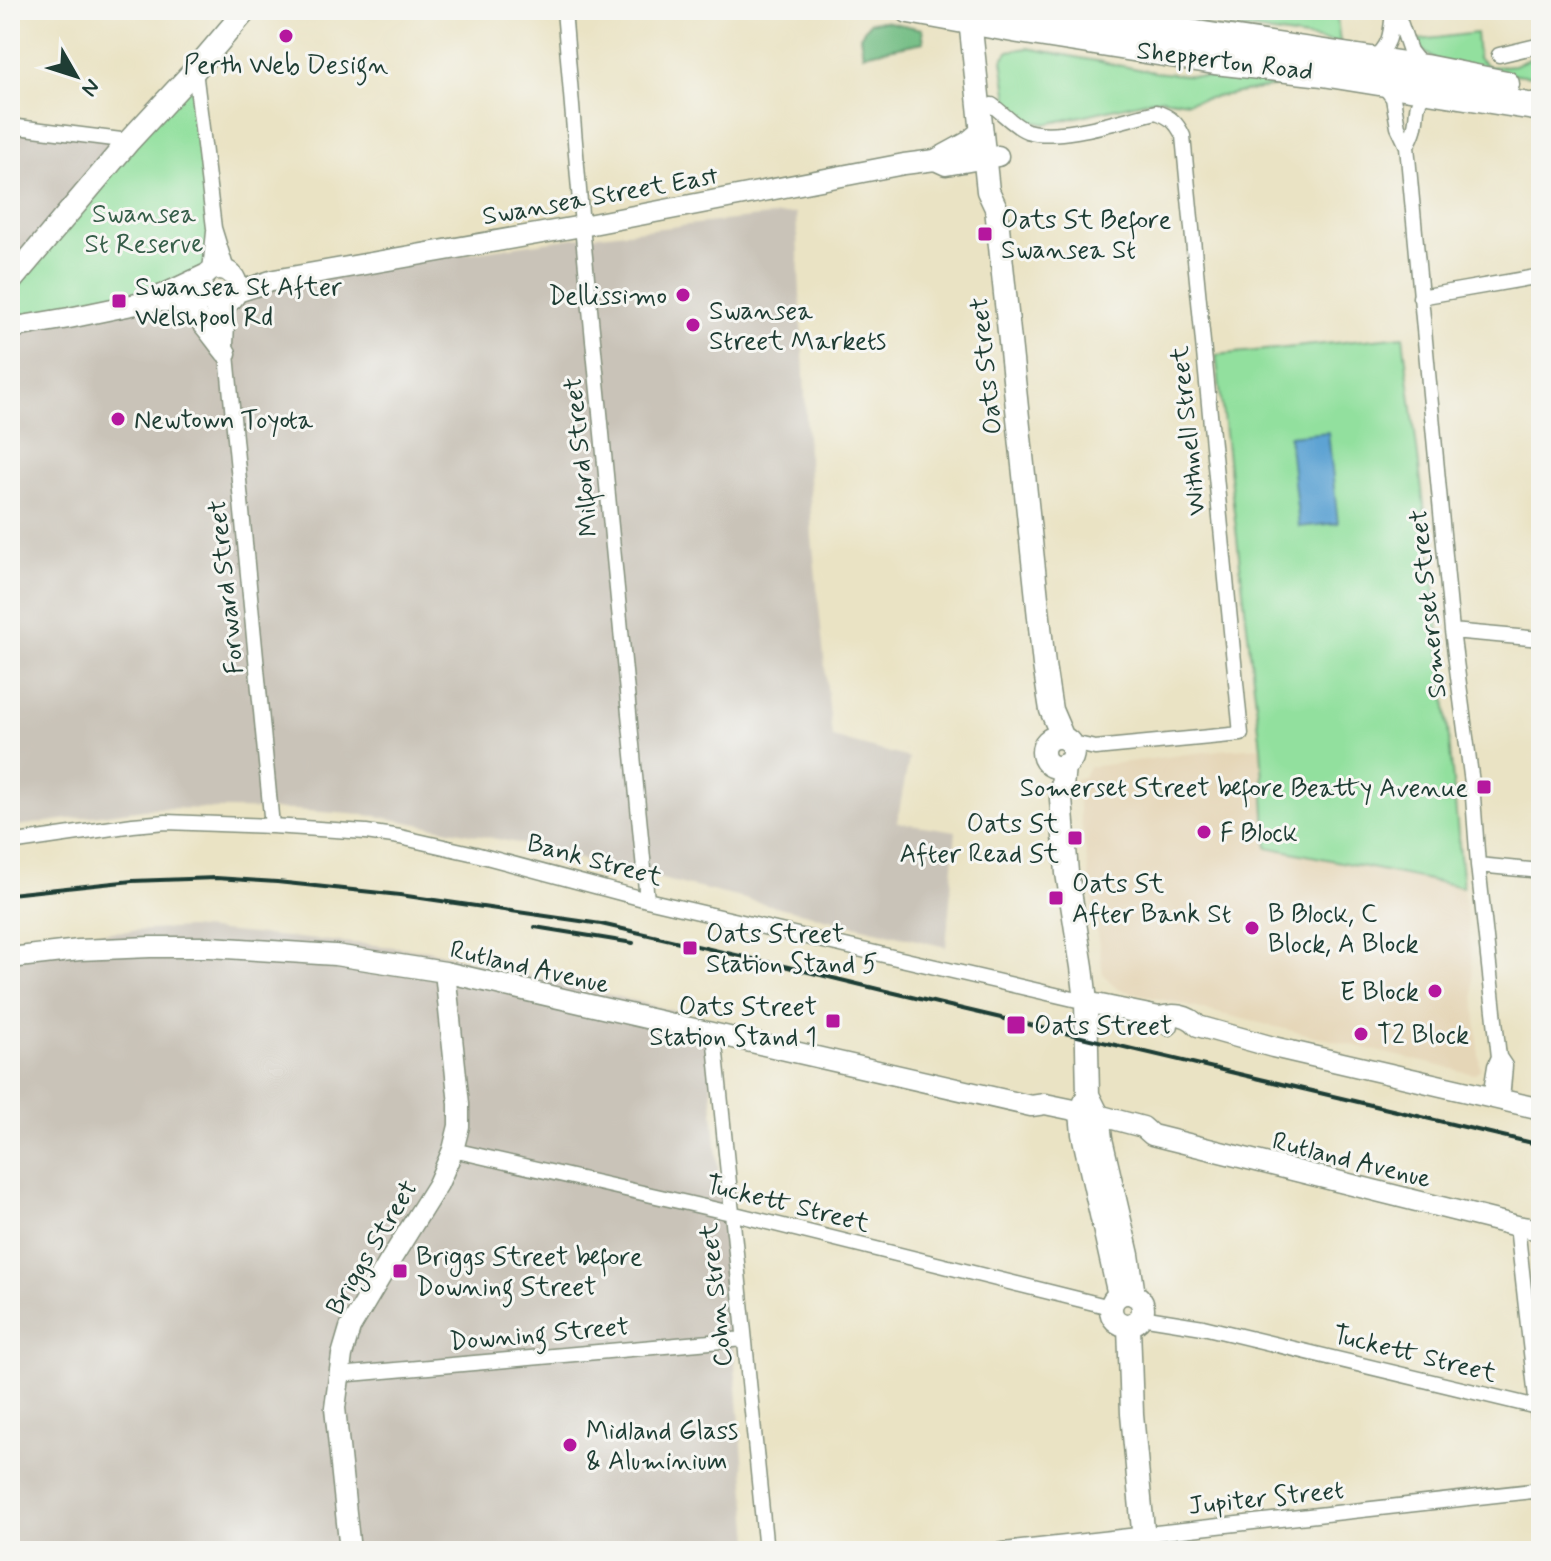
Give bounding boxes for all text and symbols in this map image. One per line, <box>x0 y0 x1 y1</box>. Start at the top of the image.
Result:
marker: Perth Web Design <box>277 27 295 45</box>
street label: Shepperton Road <box>1135 34 1315 90</box>
north arrow <box>36 36 116 116</box>
place label: Perth Web Design <box>184 49 388 86</box>
text: N <box>74 73 105 102</box>
street label: Swansea Street East <box>480 160 721 234</box>
park label: Swansea St Reserve <box>85 198 203 262</box>
place label: Oats St Before Swansea St <box>1001 204 1172 268</box>
marker: Oats St Before Swansea St <box>976 225 994 243</box>
place label: Swansea St After Welshpool Rd <box>135 271 342 335</box>
place label: Dellissimo <box>548 280 667 314</box>
marker: Dellissimo <box>674 286 692 304</box>
marker: Swansea St After Welshpool Rd <box>110 292 128 310</box>
place label: Swansea Street Markets <box>709 295 886 359</box>
street label: Oats Street <box>963 295 1011 436</box>
marker: Swansea Street Markets <box>684 316 702 334</box>
street label: Withnell Street <box>1163 344 1215 517</box>
street label: Milford Street <box>557 375 609 538</box>
place label: Newtown Toyota <box>134 404 314 438</box>
marker: Newtown Toyota <box>109 410 127 428</box>
street label: Forward Street <box>201 498 253 676</box>
street label: Somerset Street <box>1402 508 1456 700</box>
place label: Somerset Street before Beatty Avenue <box>1020 772 1468 808</box>
marker: Somerset Street before Beatty Avenue <box>1475 778 1493 796</box>
place label: Oats St After Read St <box>899 808 1059 872</box>
place label: F Block <box>1220 817 1298 851</box>
marker: F Block <box>1195 823 1213 841</box>
street label: Bank Street <box>523 827 666 895</box>
marker: Oats St After Read St <box>1066 829 1084 847</box>
place label: Oats St After Bank St <box>1072 868 1231 932</box>
marker: Oats St After Bank St <box>1047 889 1065 907</box>
place label: B Block, C Block, A Block <box>1268 898 1419 962</box>
place label: Oats Street Station Stand 5 <box>706 918 878 982</box>
marker: B Block, C Block, A Block <box>1243 919 1261 937</box>
street label: Rutland Avenue <box>447 933 613 1003</box>
marker: Oats Street Station Stand 5 <box>681 939 699 957</box>
place label: E Block <box>1340 976 1419 1010</box>
marker: E Block <box>1426 982 1444 1000</box>
place label: Oats Street Station Stand 1 <box>649 991 817 1055</box>
place label: Oats Street <box>1034 1010 1172 1044</box>
marker: Oats Street Station Stand 1 <box>824 1012 842 1030</box>
marker: Oats Street <box>1005 1014 1027 1036</box>
place label: T2 Block <box>1377 1019 1469 1053</box>
marker: T2 Block <box>1352 1025 1370 1043</box>
street label: Rutland Avenue <box>1269 1125 1434 1197</box>
street label: Tuckett Street <box>702 1168 873 1242</box>
street label: Briggs Street <box>319 1174 428 1323</box>
street label: Cohn Street <box>693 1221 741 1368</box>
place label: Briggs Street before Downing Street <box>416 1241 643 1308</box>
marker: Briggs Street before Downing Street <box>391 1262 409 1280</box>
street label: Downing Street <box>448 1310 631 1363</box>
street label: Tuckett Street <box>1329 1318 1500 1392</box>
place label: Midland Glass & Aluminium <box>586 1415 738 1479</box>
marker: Midland Glass & Aluminium <box>561 1436 579 1454</box>
street label: Jupiter Street <box>1187 1474 1346 1524</box>

